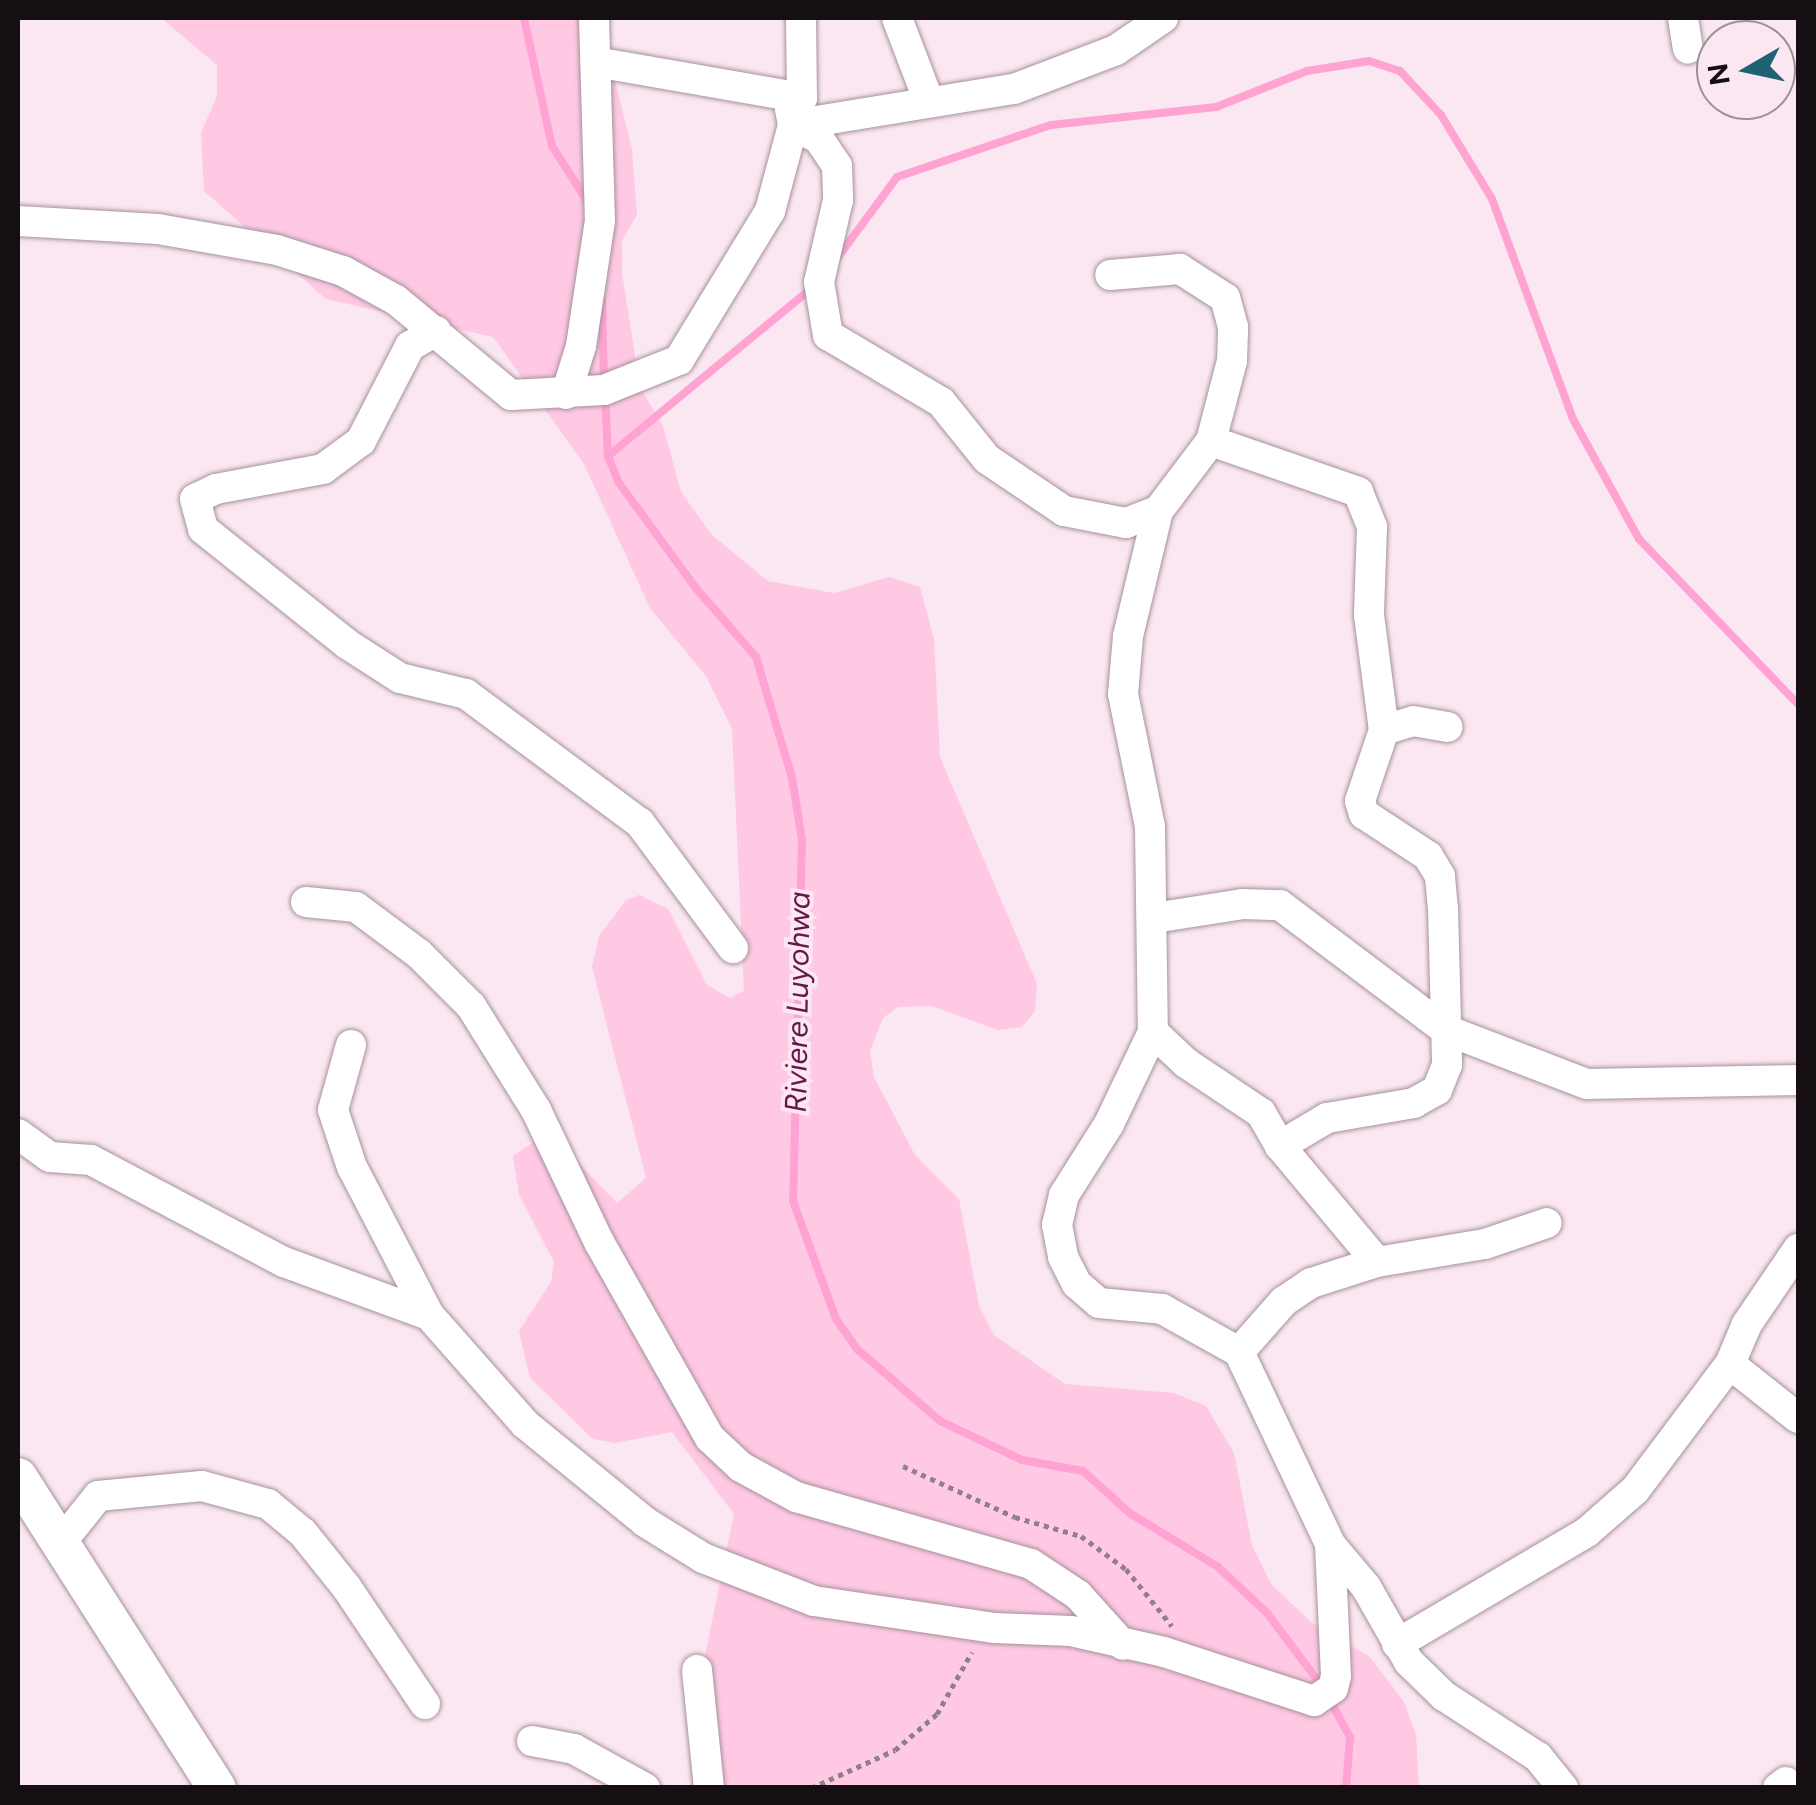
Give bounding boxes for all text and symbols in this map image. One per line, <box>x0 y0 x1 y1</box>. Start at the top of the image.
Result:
north arrow <box>1696 20 1796 120</box>
text: N <box>1700 61 1737 88</box>
water label: Riviere Luyohwa <box>778 891 818 1113</box>

